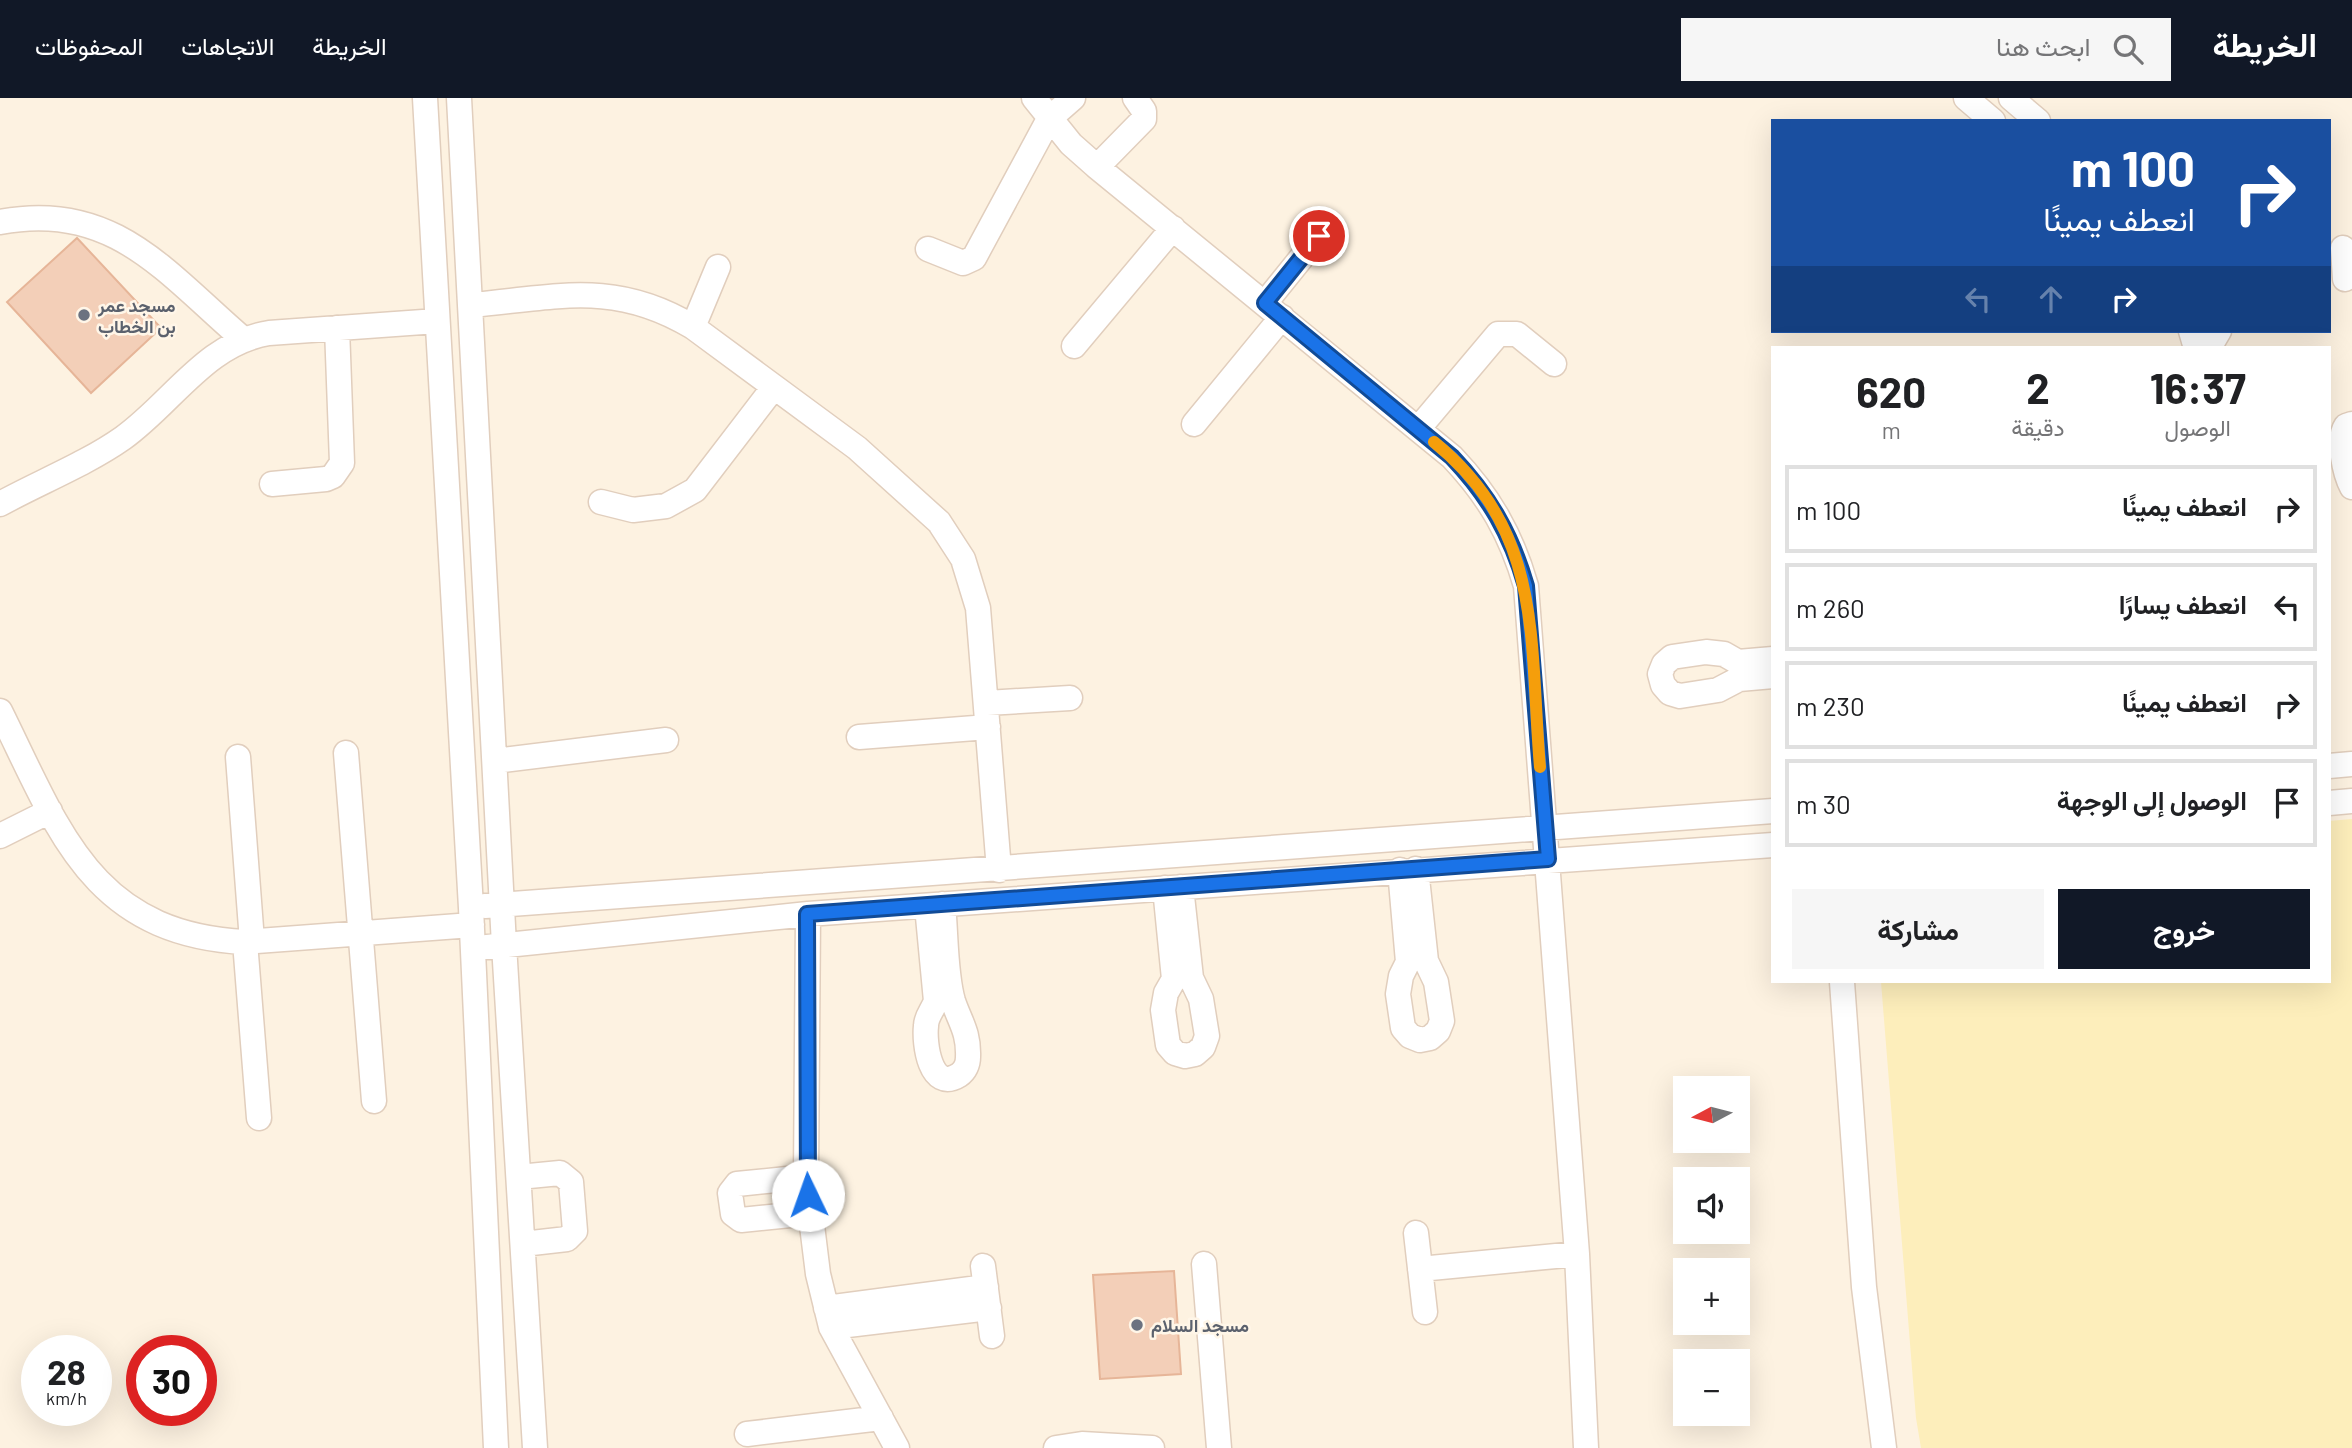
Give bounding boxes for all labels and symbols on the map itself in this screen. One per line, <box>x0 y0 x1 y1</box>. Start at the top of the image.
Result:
pin <box>1289 206 1349 266</box>
place label: مسجد عمر بن الخطاب <box>97 294 176 338</box>
marker: مسجد عمر بن الخطاب <box>76 307 92 323</box>
north arrow <box>1673 1076 1750 1153</box>
position arrow <box>771 1158 845 1232</box>
place label: مسجد السلام <box>1151 1314 1249 1338</box>
marker: مسجد السلام <box>1129 1317 1145 1333</box>
speed limit sign: 30 <box>126 1335 217 1426</box>

